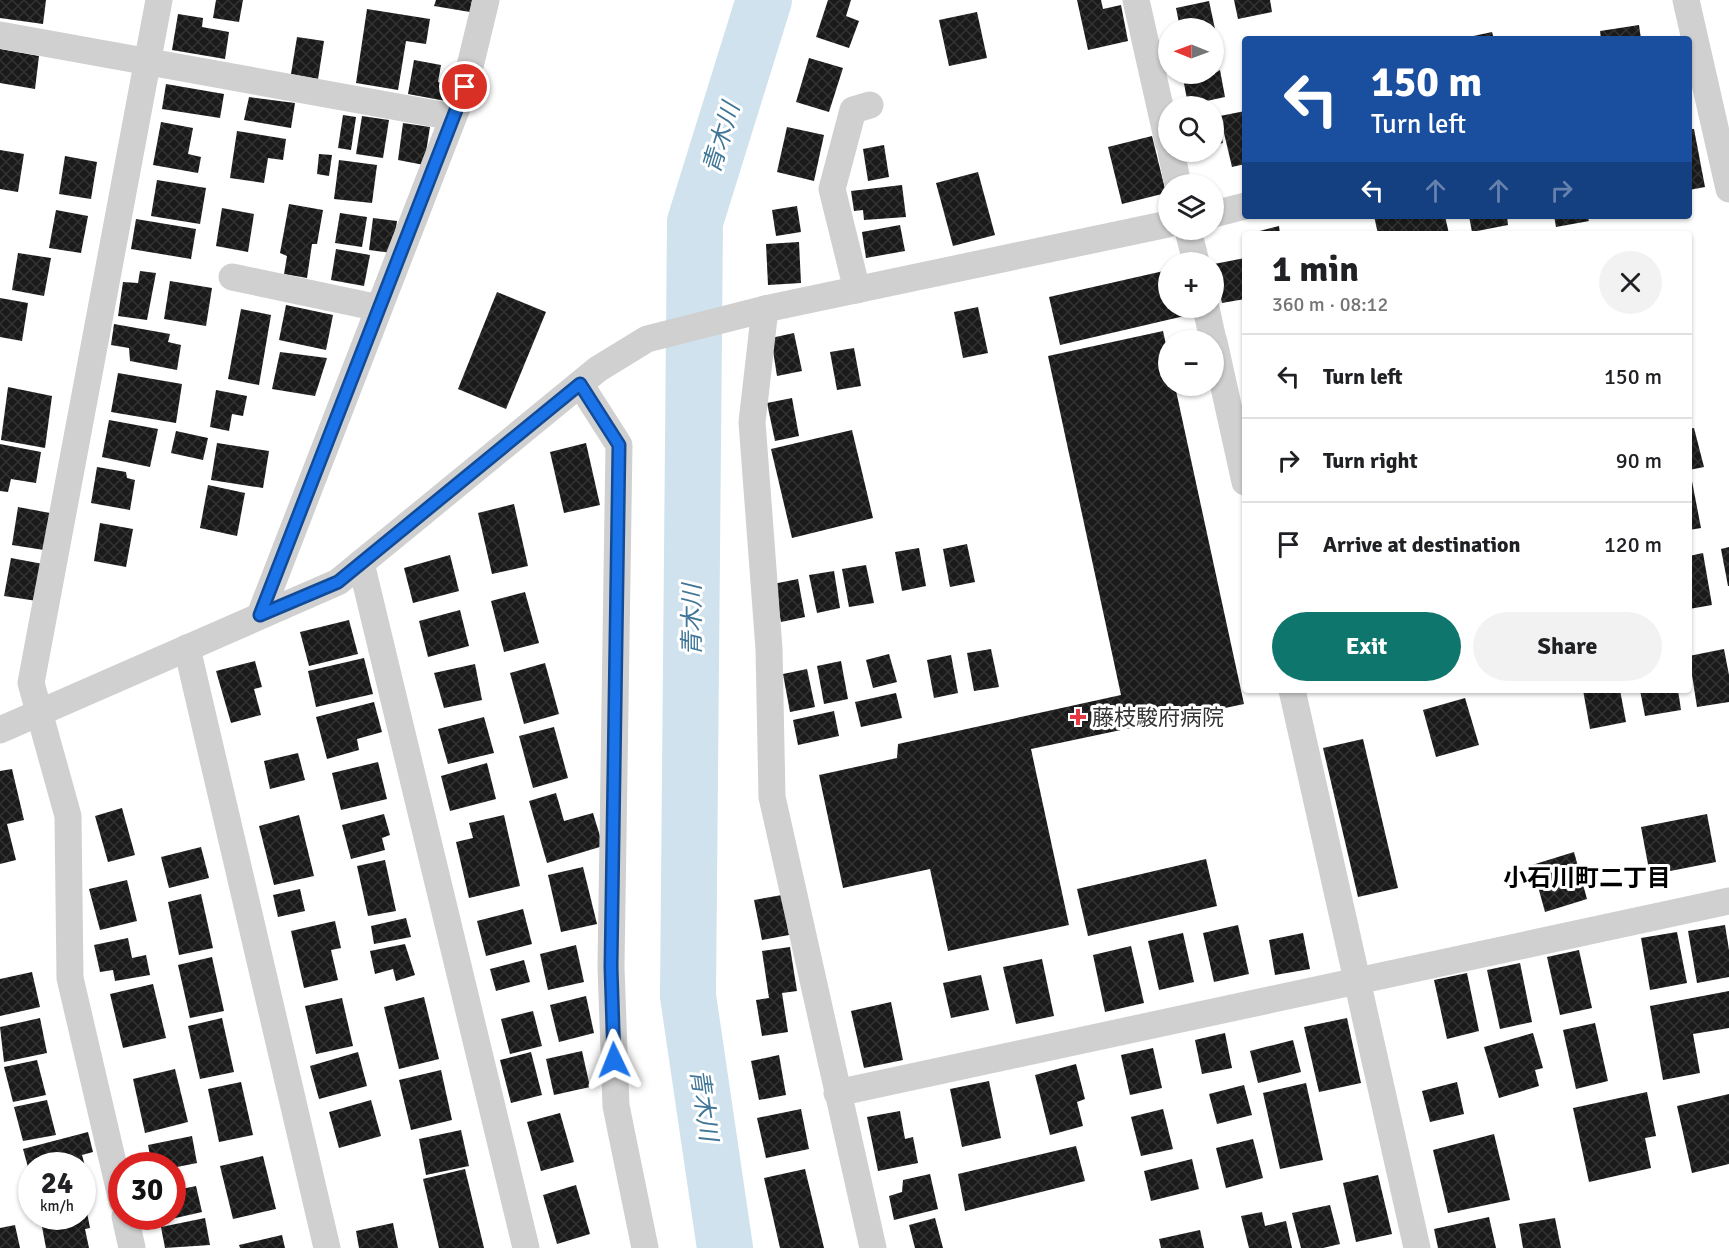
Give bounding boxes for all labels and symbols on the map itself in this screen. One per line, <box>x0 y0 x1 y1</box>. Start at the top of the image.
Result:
north arrow <box>1158 18 1224 84</box>
pin <box>439 61 490 112</box>
water label: 青木川 <box>696 96 747 177</box>
water label: 青木川 <box>677 581 707 656</box>
place label: 藤枝駿府病院 <box>1092 704 1224 731</box>
marker: 藤枝駿府病院 <box>1069 708 1087 726</box>
district label: 小石川町二丁目 <box>1503 863 1671 893</box>
position arrow <box>582 1028 646 1092</box>
water label: 青木川 <box>684 1067 724 1146</box>
speed limit sign: 30 <box>108 1152 186 1230</box>

